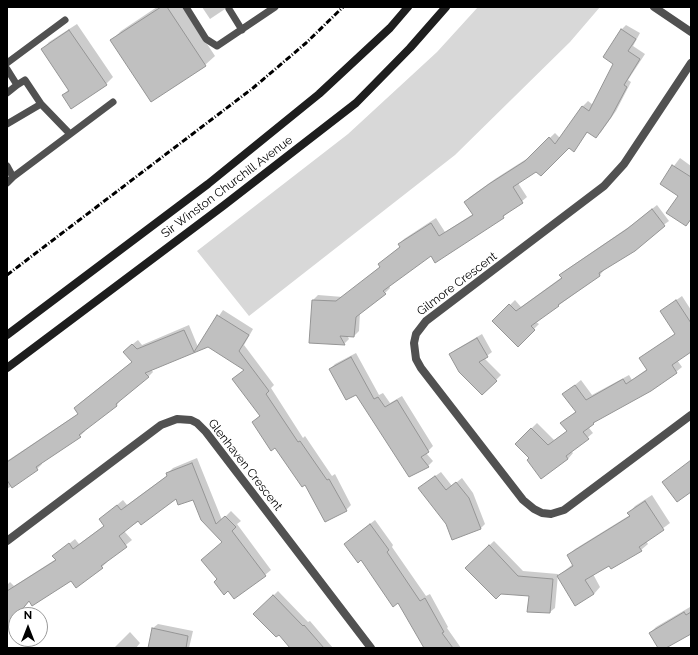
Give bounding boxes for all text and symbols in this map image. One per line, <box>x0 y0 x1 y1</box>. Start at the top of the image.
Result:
street label: Sir Winston Churchill Avenue <box>159 133 295 241</box>
street label: Gilmore Crescent <box>414 249 500 319</box>
street label: Glenhaven Crescent <box>205 416 285 514</box>
north arrow <box>8 607 48 647</box>
text: N <box>24 609 32 622</box>

